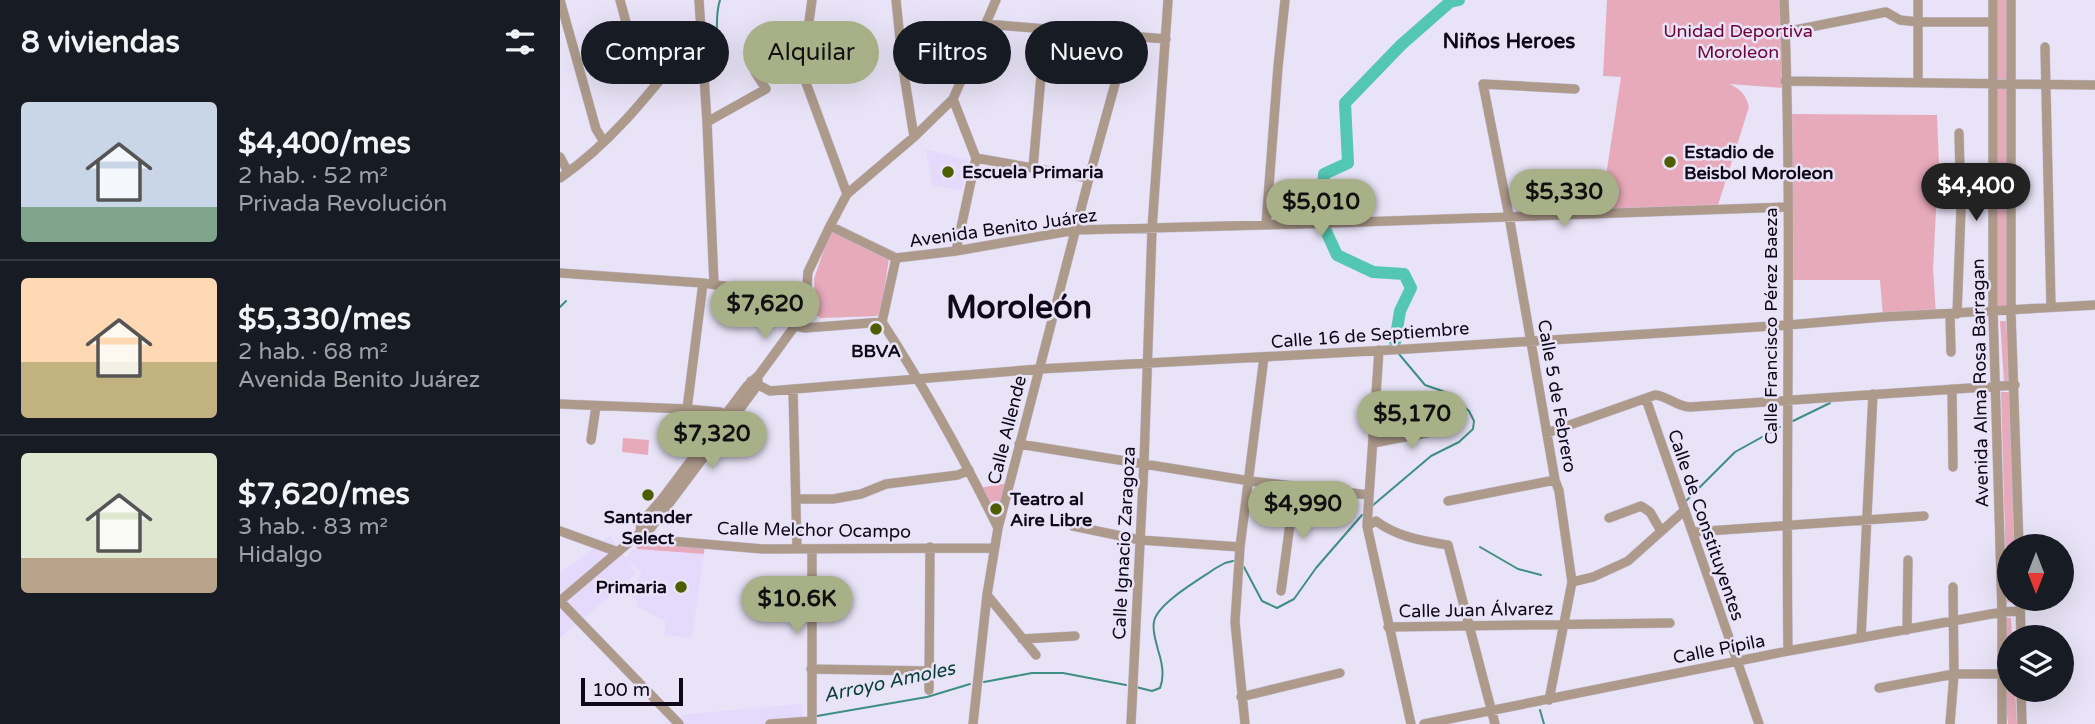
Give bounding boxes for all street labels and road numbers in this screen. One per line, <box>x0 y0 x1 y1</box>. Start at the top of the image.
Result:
street label: Avenida Benito Juárez <box>908 204 1098 252</box>
street label: Calle Francisco Pérez Baeza <box>1760 207 1782 445</box>
street label: Avenida Alma Rosa Barragan <box>1967 258 1993 508</box>
street label: Calle 16 de Septiembre <box>1270 317 1470 353</box>
street label: Calle 5 de Febrero <box>1533 318 1581 474</box>
street label: Calle Allende <box>983 373 1031 487</box>
street label: Calle de Constituyentes <box>1663 427 1749 623</box>
street label: Calle Ignacio Zaragoza <box>1108 446 1140 640</box>
street label: Calle Melchor Ocampo <box>717 517 911 543</box>
street label: Calle Juan Álvarez <box>1398 598 1554 622</box>
street label: Calle Pípila <box>1671 629 1767 669</box>

